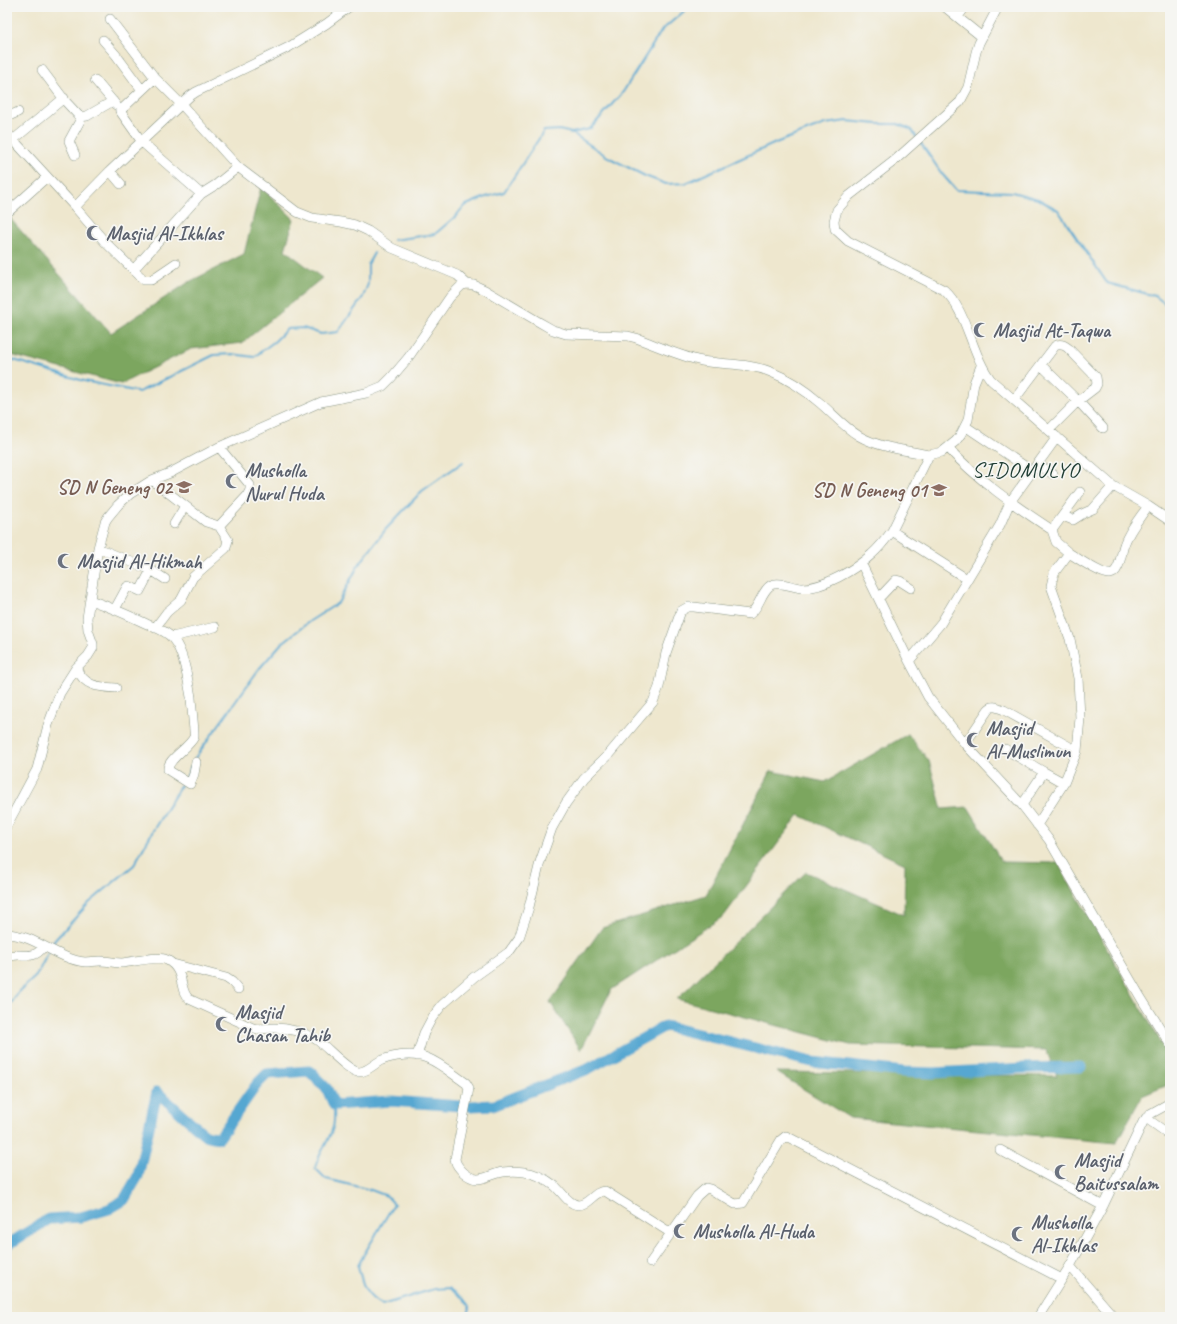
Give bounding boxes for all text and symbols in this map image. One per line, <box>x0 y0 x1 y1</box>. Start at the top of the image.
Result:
place label: Masjid Al-Ikhlas <box>106 221 225 246</box>
mosque icon: Masjid Al-Ikhlas <box>85 224 103 242</box>
place label: Masjid At-Taqwa <box>993 318 1112 343</box>
mosque icon: Masjid At-Taqwa <box>972 321 990 339</box>
district label: SIDOMULYO <box>972 456 1081 484</box>
place label: Musholla Nurul Huda <box>245 458 326 506</box>
mosque icon: Musholla Nurul Huda <box>224 472 242 490</box>
place label: SD N Geneng 02 <box>57 475 174 500</box>
school or university icon: SD N Geneng 02 <box>175 478 193 496</box>
place label: SD N Geneng 01 <box>812 478 929 503</box>
school or university icon: SD N Geneng 01 <box>930 481 948 499</box>
place label: Masjid Al-Hikmah <box>77 549 202 574</box>
mosque icon: Masjid Al-Hikmah <box>56 552 74 570</box>
place label: Masjid Al-Muslimun <box>986 716 1071 764</box>
mosque icon: Masjid Al-Muslimun <box>965 731 983 749</box>
place label: Masjid Chasan Tahib <box>235 1000 331 1048</box>
mosque icon: Masjid Chasan Tahib <box>214 1015 232 1033</box>
place label: Masjid Baitussalam <box>1074 1148 1160 1196</box>
mosque icon: Masjid Baitussalam <box>1053 1163 1071 1181</box>
place label: Musholla Al-Ikhlas <box>1031 1210 1098 1258</box>
place label: Musholla Al-Huda <box>693 1219 816 1244</box>
mosque icon: Musholla Al-Huda <box>672 1222 690 1240</box>
mosque icon: Musholla Al-Ikhlas <box>1010 1225 1028 1243</box>

